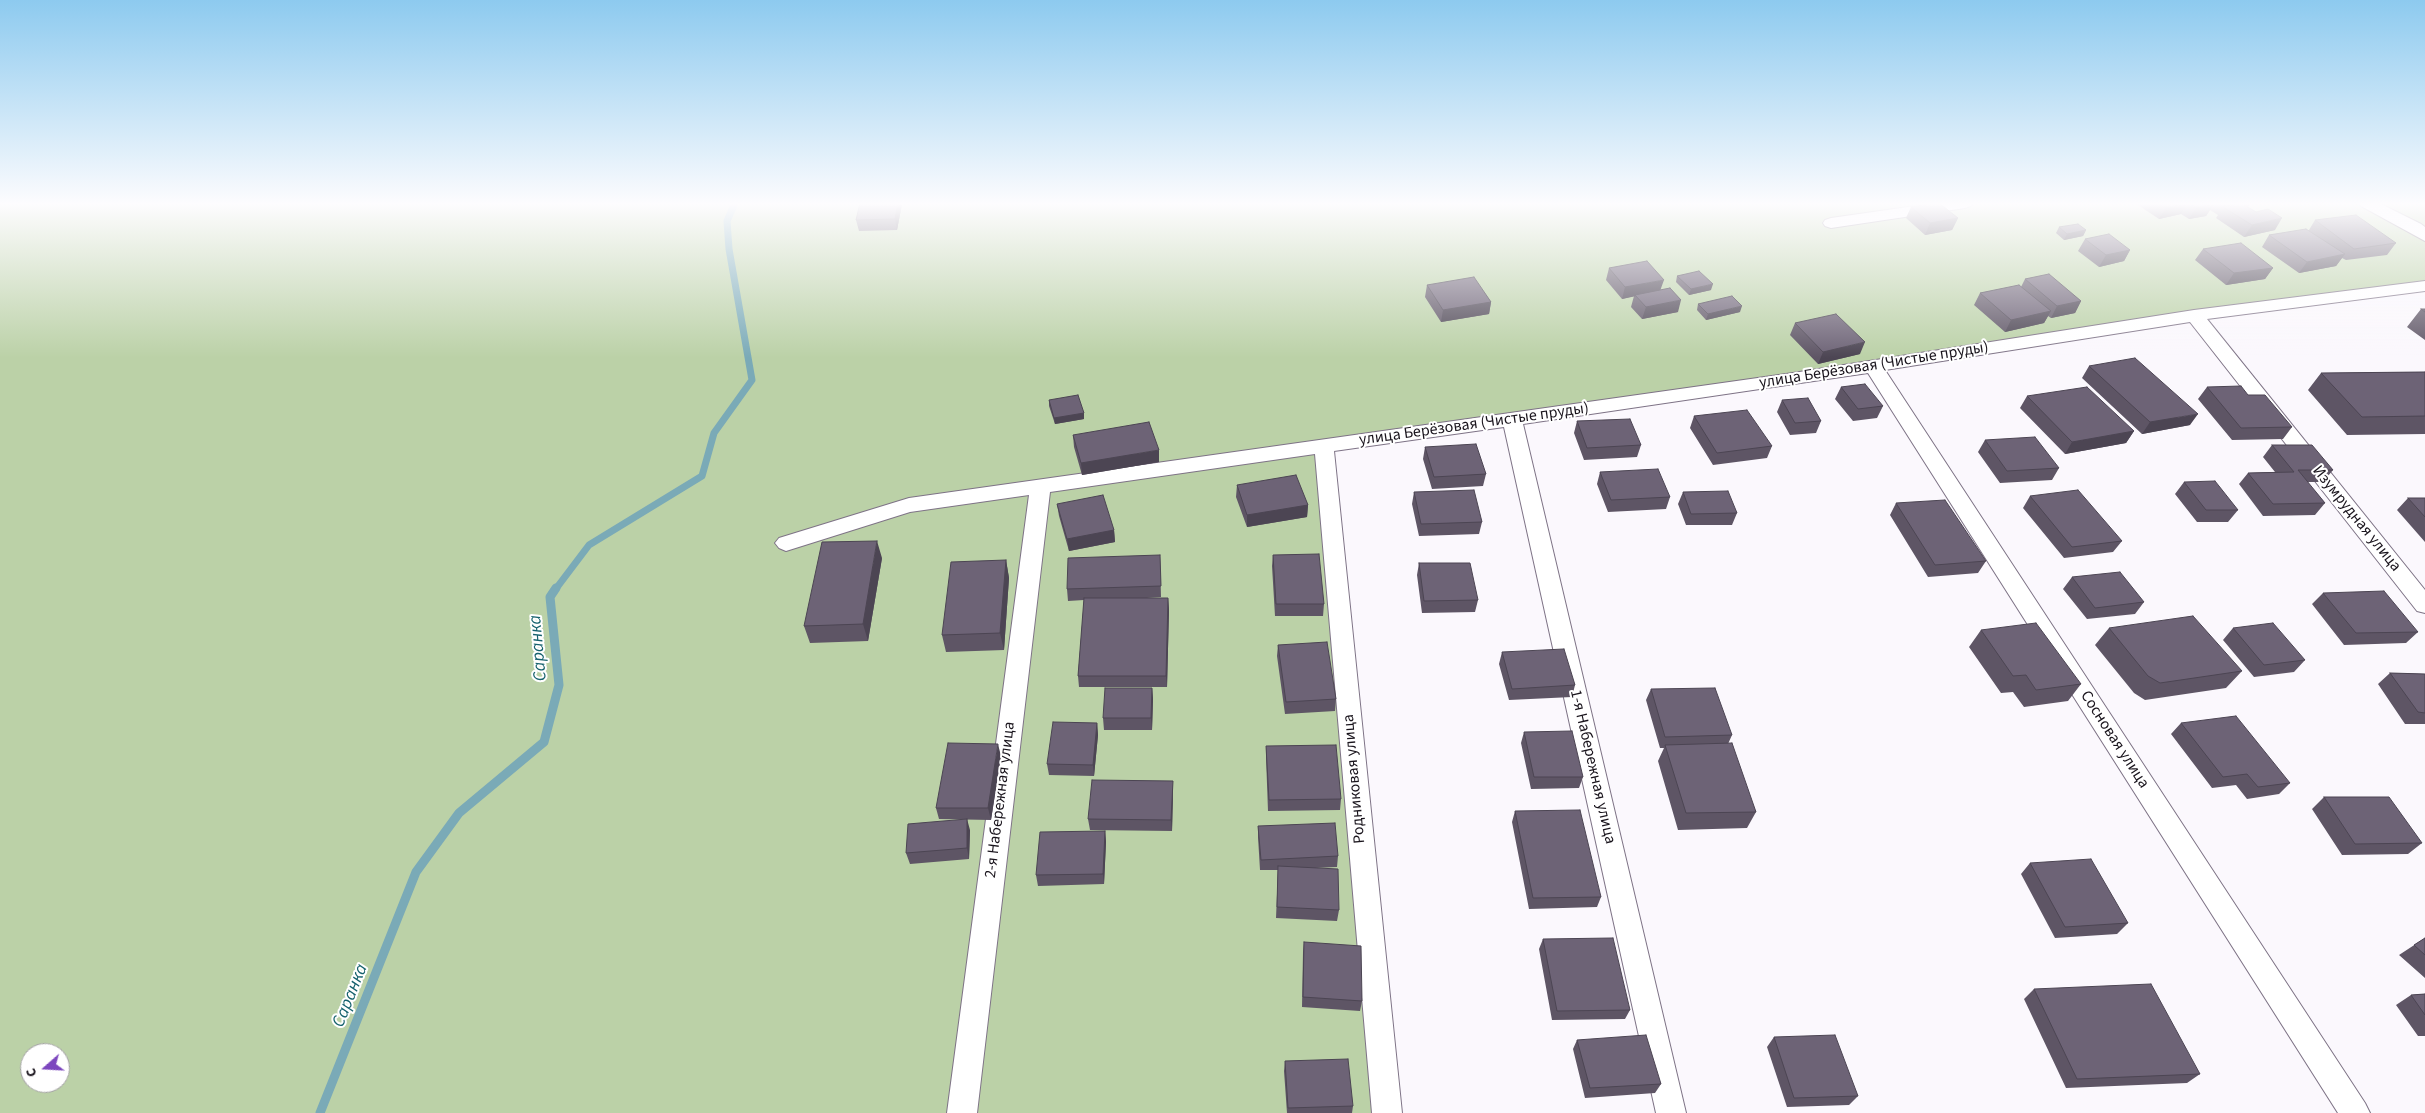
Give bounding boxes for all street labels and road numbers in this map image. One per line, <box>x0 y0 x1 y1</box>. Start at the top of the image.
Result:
street label: улица Берёзовая (Чистые пруды) <box>1758 338 1990 394</box>
street label: улица Берёзовая (Чистые пруды) <box>1358 399 1590 451</box>
street label: Изумрудная улица <box>2307 462 2405 576</box>
street label: 1-я Набережная улица <box>1565 688 1619 846</box>
street label: Сосновая улица <box>2075 688 2153 792</box>
street label: Родниковая улица <box>1340 714 1370 844</box>
street label: 2-я Набережная улица <box>982 721 1020 879</box>

